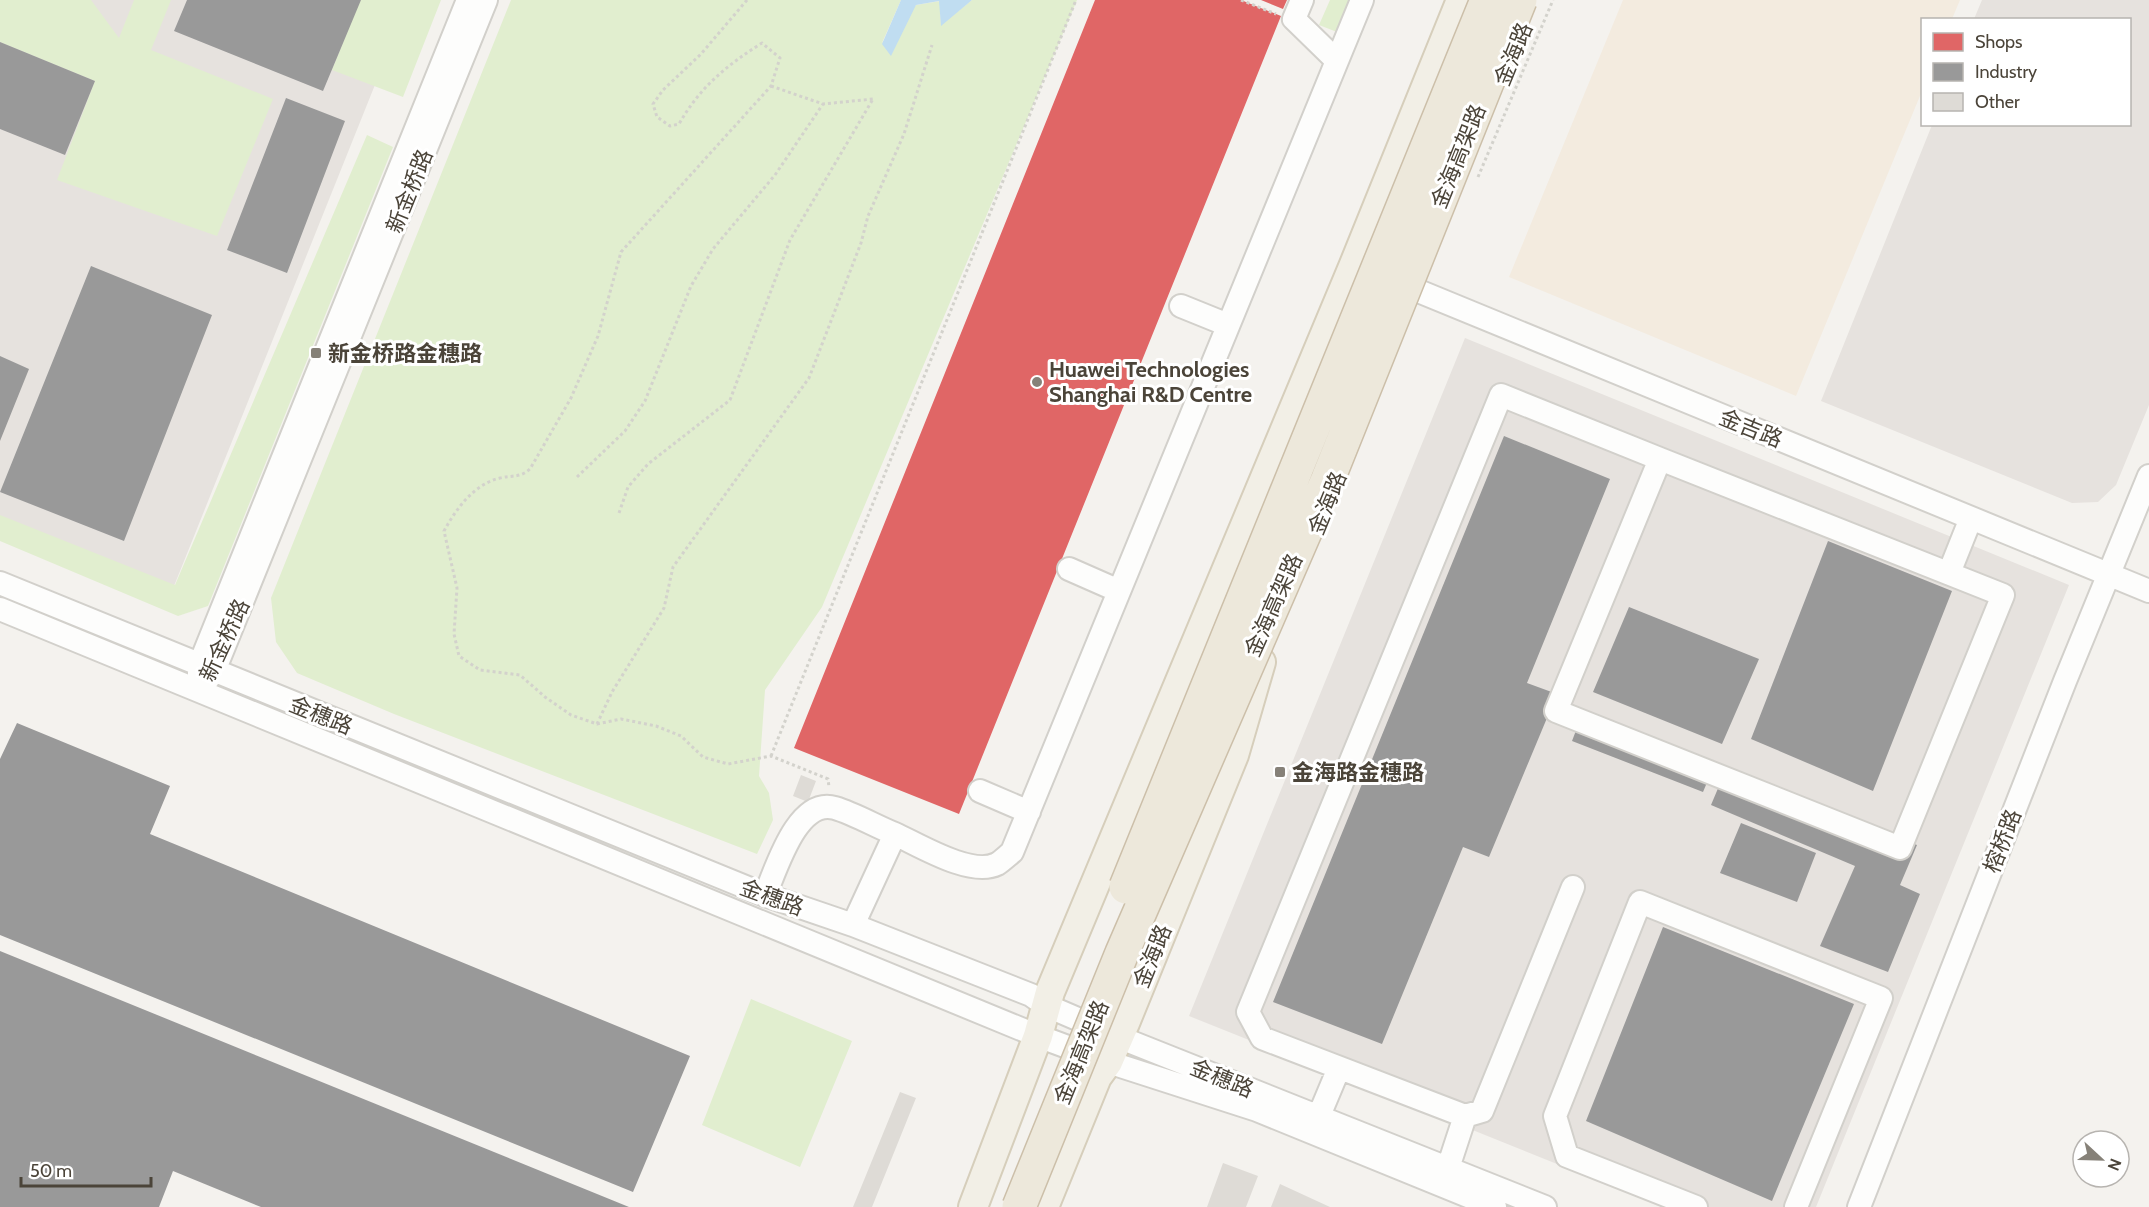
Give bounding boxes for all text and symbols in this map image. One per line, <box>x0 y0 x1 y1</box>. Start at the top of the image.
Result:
legend <box>1921 18 2131 126</box>
street label: 金海路 <box>1489 19 1538 90</box>
text: Shops <box>1975 31 2023 53</box>
text: Industry <box>1975 61 2037 83</box>
text: Other <box>1975 91 2020 113</box>
street label: 金海高架路 <box>1425 100 1492 212</box>
street label: 新金桥路 <box>380 145 438 237</box>
place label: 新金桥路金穗路 <box>328 340 482 367</box>
marker: 新金桥路金穗路 <box>309 346 323 360</box>
place label: Huawei Technologies Shanghai R&D Centre <box>1049 356 1252 408</box>
marker: Huawei Technologies Shanghai R&D Centre <box>1030 375 1044 389</box>
street label: 金吉路 <box>1715 404 1786 453</box>
street label: 金海路 <box>1303 468 1352 539</box>
street label: 金海高架路 <box>1239 549 1308 661</box>
street label: 新金桥路 <box>194 595 255 686</box>
street label: 金穗路 <box>285 691 356 740</box>
place label: 金海路金穗路 <box>1292 759 1424 786</box>
marker: 金海路金穗路 <box>1273 765 1287 779</box>
street label: 榕桥路 <box>1978 806 2027 877</box>
street label: 金穗路 <box>736 873 807 921</box>
street label: 金海路 <box>1128 921 1177 992</box>
street label: 金海高架路 <box>1048 996 1115 1108</box>
street label: 金穗路 <box>1186 1054 1257 1103</box>
north arrow <box>2071 1129 2131 1189</box>
scale bar <box>21 1150 152 1188</box>
text: N <box>2104 1156 2125 1173</box>
text: 50 m <box>30 1160 72 1182</box>

